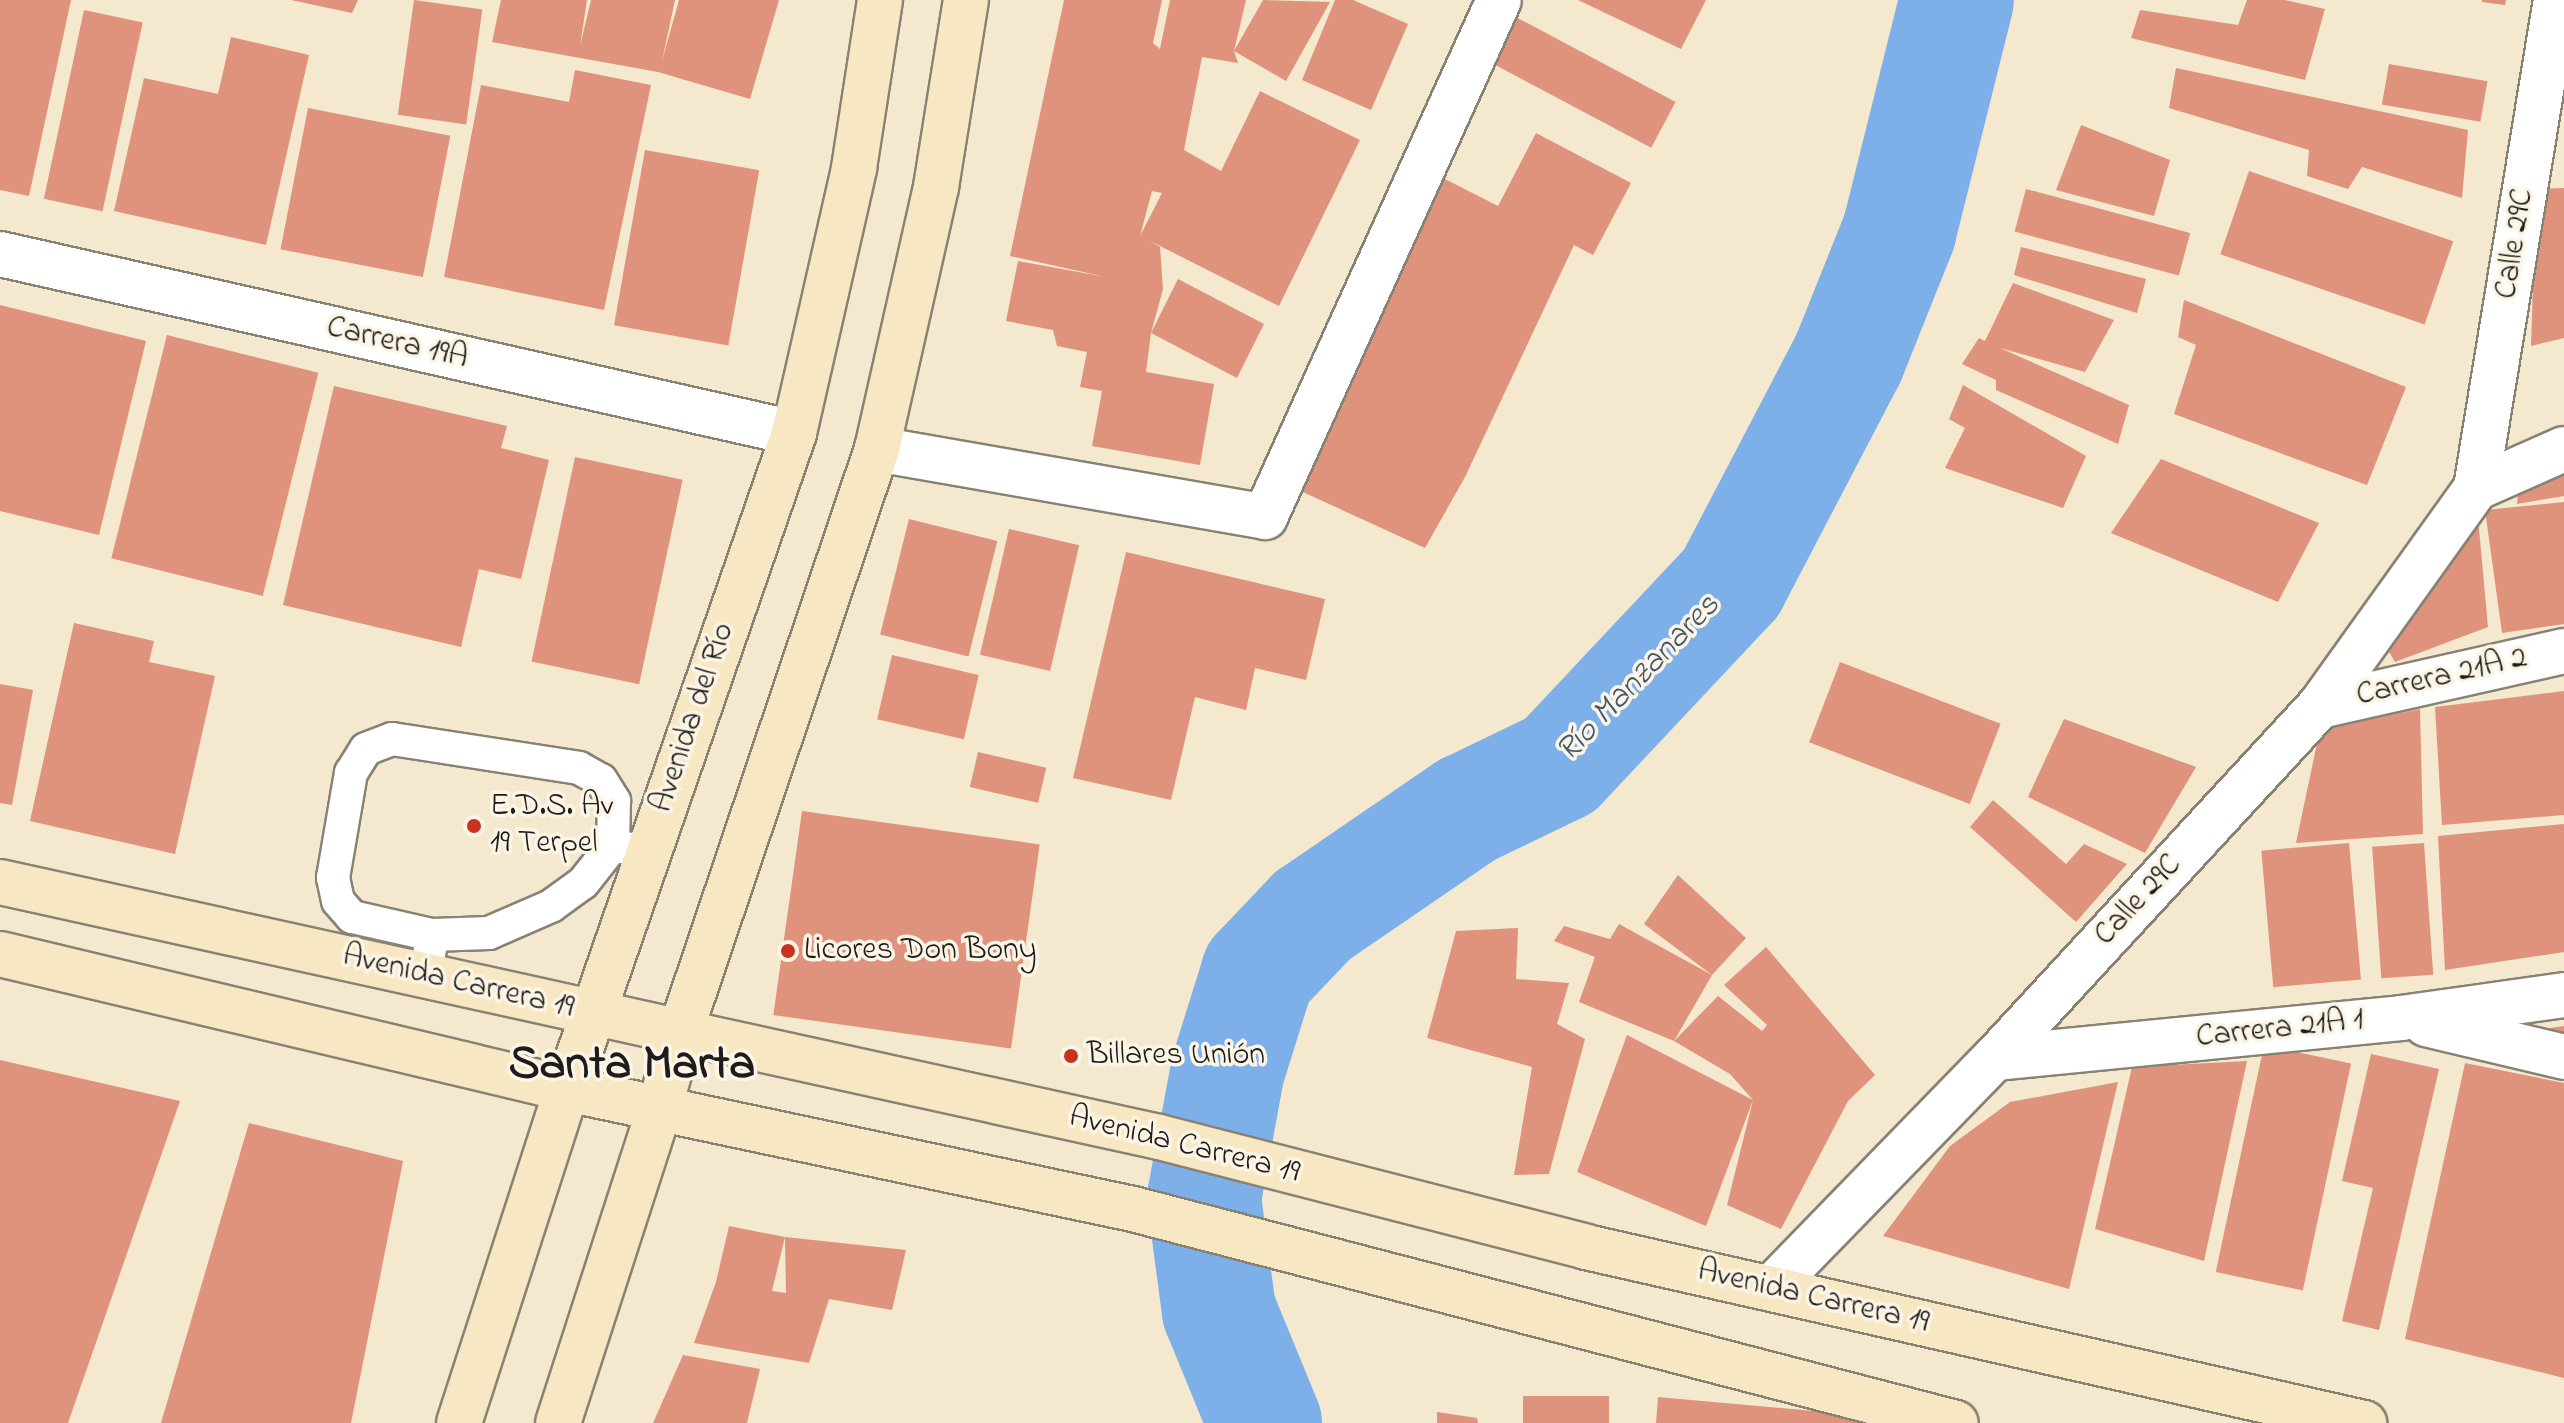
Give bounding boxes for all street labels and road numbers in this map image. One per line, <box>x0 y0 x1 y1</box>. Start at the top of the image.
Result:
street label: Calle 29C <box>2488 186 2544 302</box>
street label: Carrera 19A <box>323 309 471 379</box>
street label: Avenida del Río <box>644 618 744 818</box>
street label: Carrera 21A 2 <box>2353 640 2531 716</box>
street label: Calle 29C <box>2087 847 2191 955</box>
street label: Avenida Carrera 19 <box>339 938 577 1028</box>
street label: Carrera 21A 1 <box>2194 1002 2366 1058</box>
street label: Avenida Carrera 19 <box>1065 1099 1303 1193</box>
street label: Avenida Carrera 19 <box>1694 1253 1932 1343</box>

